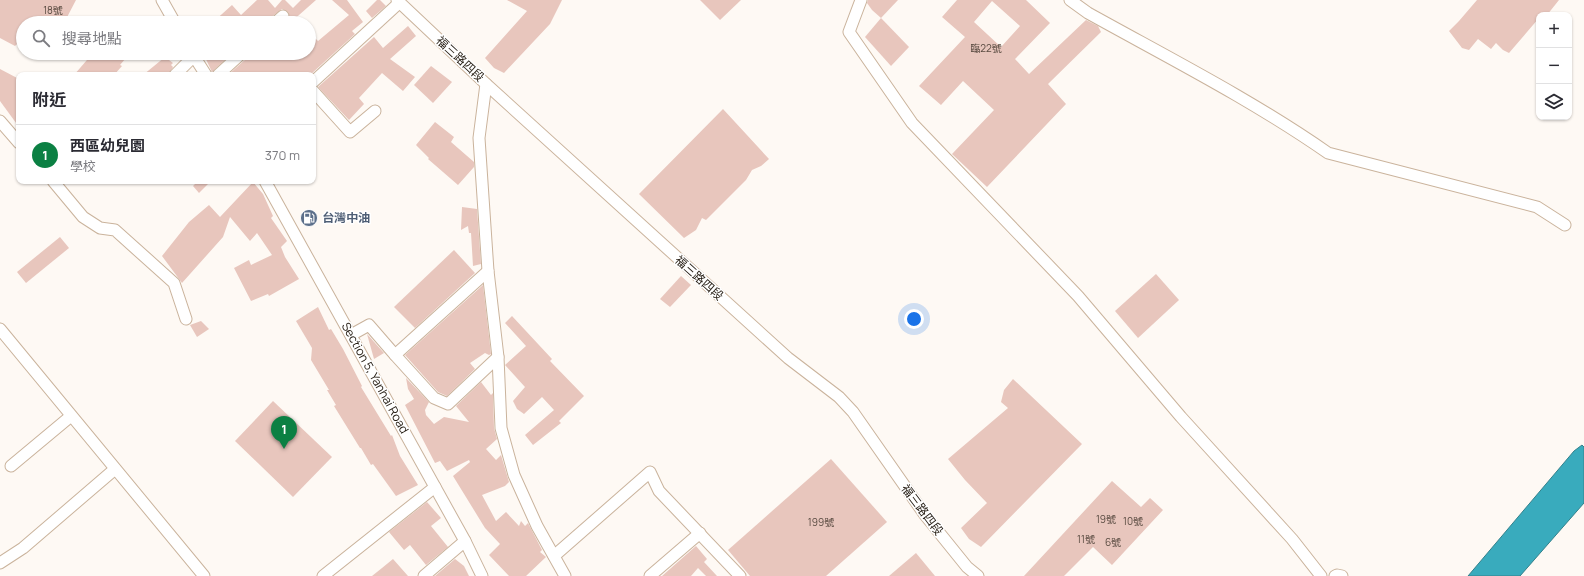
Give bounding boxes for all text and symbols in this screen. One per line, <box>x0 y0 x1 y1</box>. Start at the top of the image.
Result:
house number: 18號 <box>43 3 63 17</box>
map controls <box>1536 12 1572 120</box>
button: + <box>1536 12 1572 48</box>
search box <box>16 16 316 60</box>
icon: search <box>30 27 52 49</box>
text: 搜尋地點 <box>62 28 122 49</box>
street label: 福三路四段 <box>433 32 488 85</box>
house number: 臨22號 <box>970 41 1002 55</box>
button: − <box>1536 48 1572 84</box>
button: layers <box>1536 84 1572 120</box>
text: 附近 <box>32 88 66 111</box>
text: 西區幼兒園 <box>70 135 145 156</box>
text: 1 <box>42 146 48 164</box>
text: 370 m <box>265 146 300 164</box>
text: 學校 <box>70 157 96 175</box>
fuel station icon: 台灣中油 <box>299 208 319 228</box>
place label: 台灣中油 <box>322 209 370 226</box>
street label: 福三路四段 <box>671 251 727 304</box>
your location <box>904 309 924 329</box>
street label: Section 5, Yanhai Road <box>338 319 413 436</box>
pin: 1 <box>271 416 297 449</box>
street label: 福三路四段 <box>898 481 947 539</box>
house number: 19號 <box>1096 512 1116 526</box>
house number: 10號 <box>1123 514 1143 528</box>
house number: 199號 <box>808 515 834 529</box>
house number: 11號 <box>1077 532 1095 546</box>
house number: 6號 <box>1105 535 1121 549</box>

